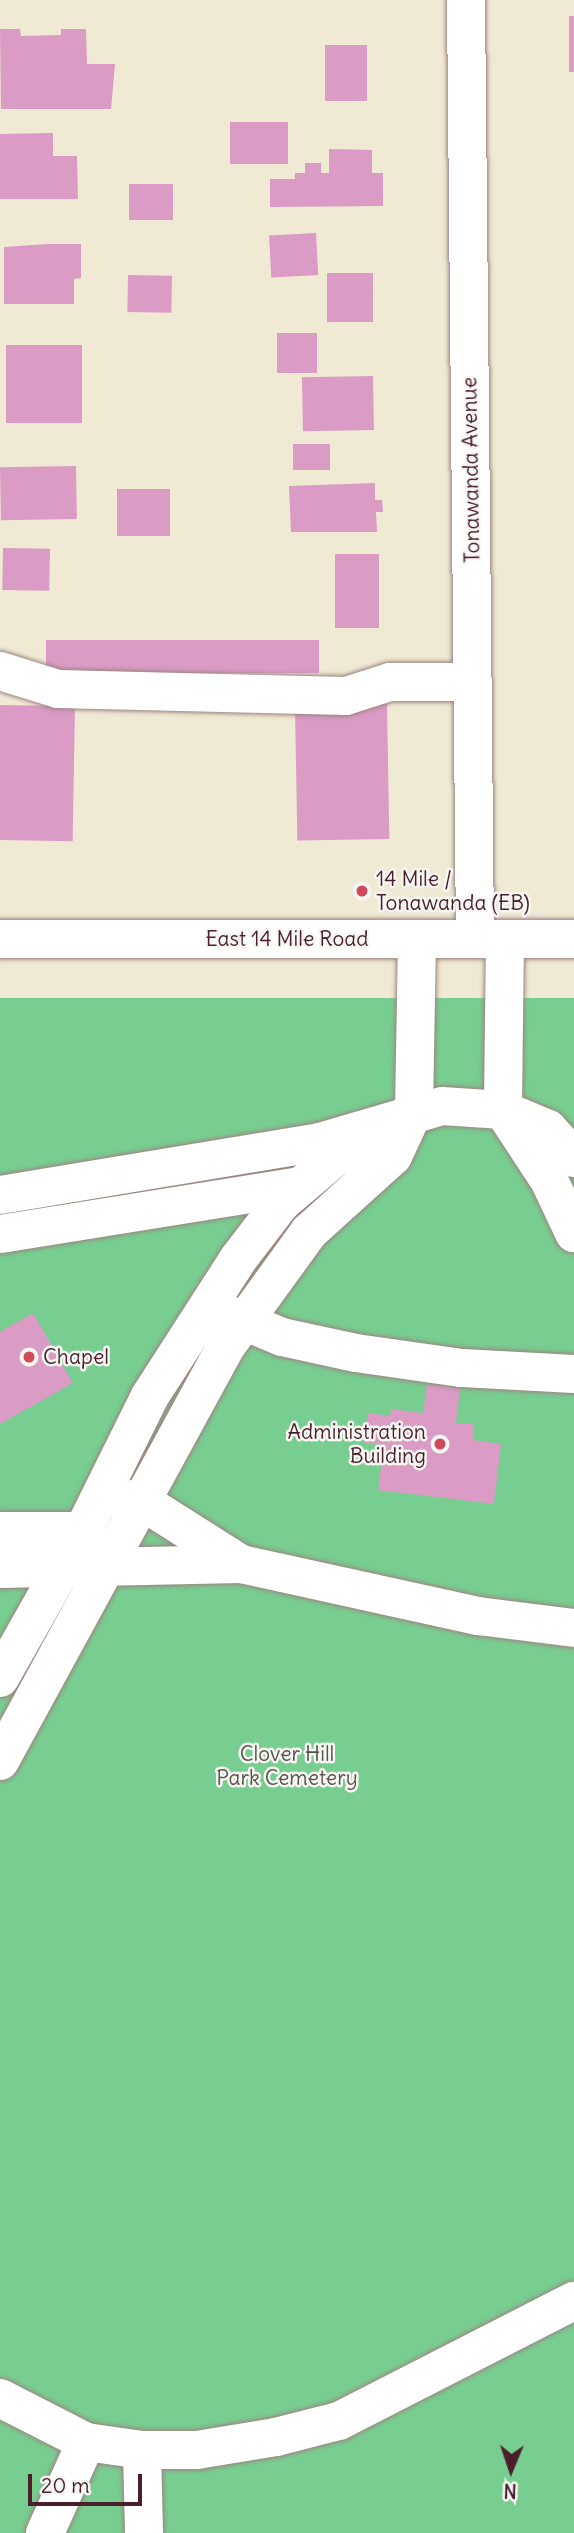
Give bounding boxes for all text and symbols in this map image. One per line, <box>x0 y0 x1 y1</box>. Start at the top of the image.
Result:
street label: Tonawanda Avenue <box>457 377 485 563</box>
place label: 14 Mile / Tonawanda (EB) <box>376 866 530 916</box>
marker: 14 Mile / Tonawanda (EB) <box>354 883 370 899</box>
street label: East 14 Mile Road <box>205 926 369 952</box>
place label: Chapel <box>43 1344 109 1370</box>
marker: Chapel <box>21 1349 37 1365</box>
place label: Administration Building <box>287 1419 426 1469</box>
marker: Administration Building <box>432 1436 448 1452</box>
park label: Clover Hill Park Cemetery <box>216 1741 358 1791</box>
north arrow <box>476 2435 546 2505</box>
scale bar <box>32 2460 145 2504</box>
text: 20 m <box>41 2472 90 2499</box>
text: N <box>503 2479 517 2503</box>

